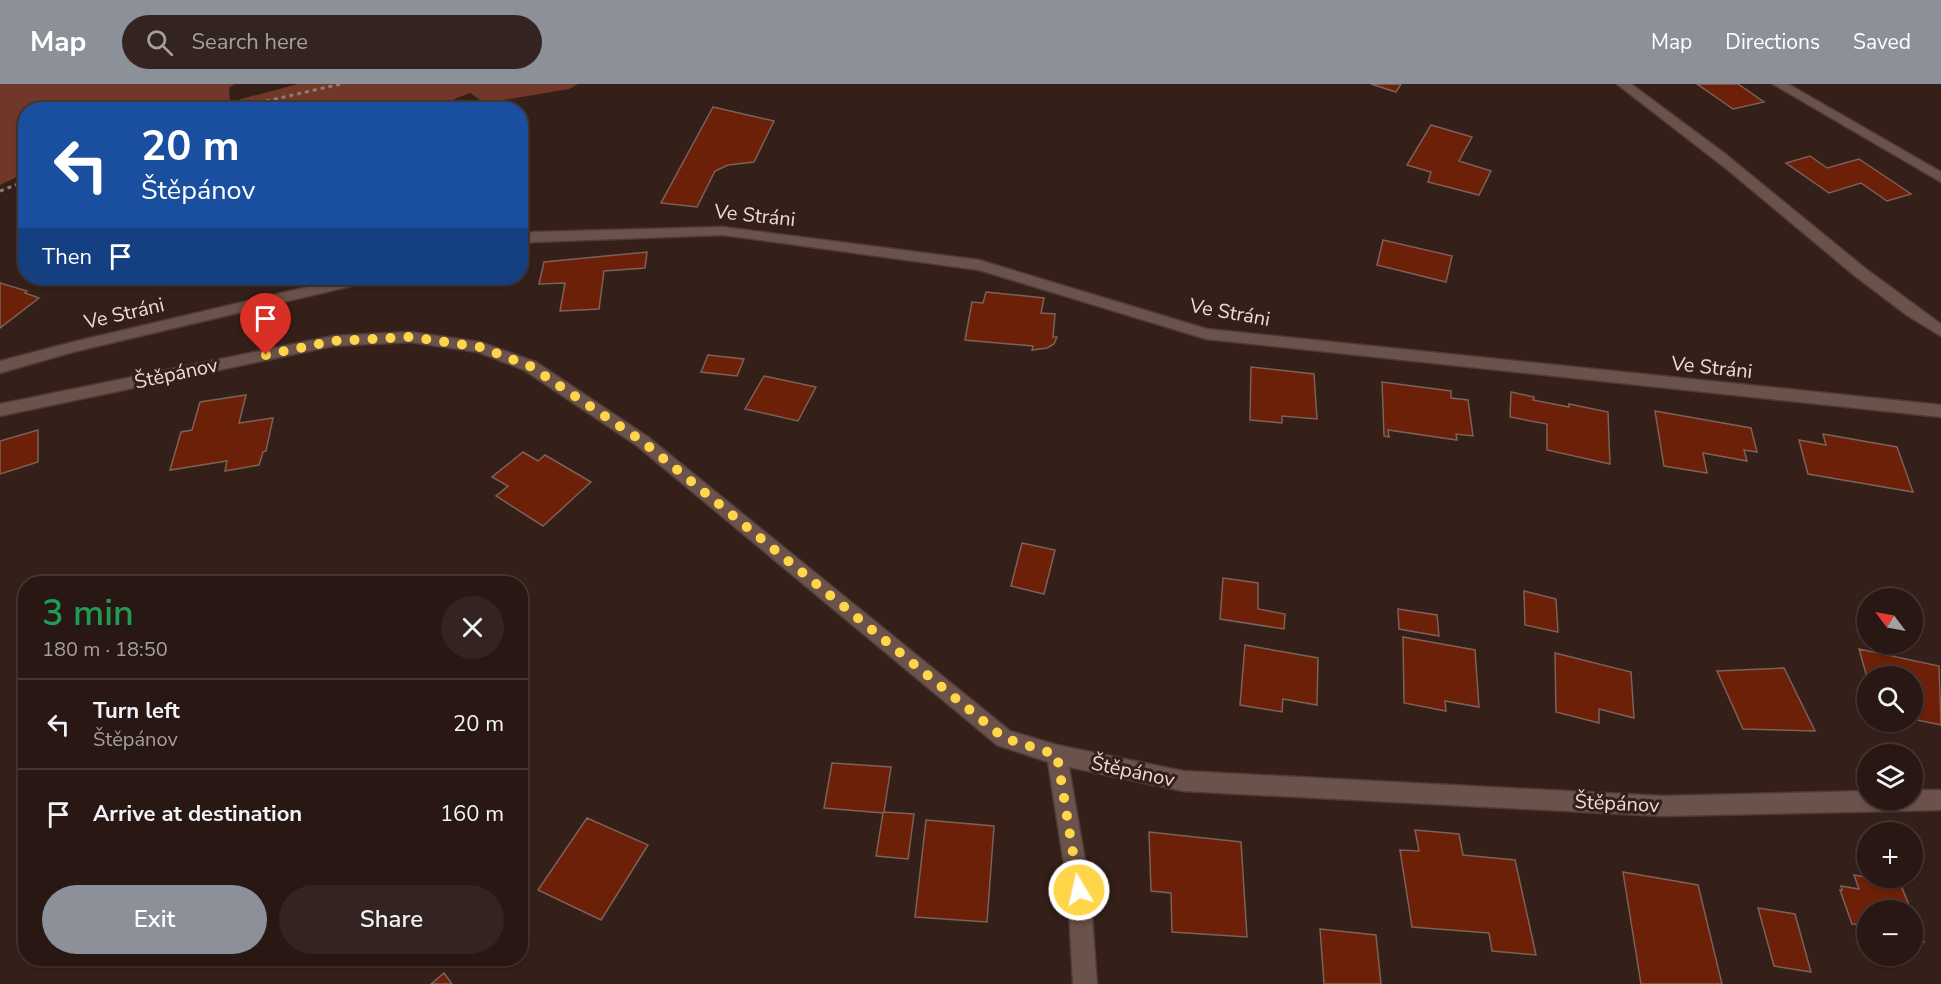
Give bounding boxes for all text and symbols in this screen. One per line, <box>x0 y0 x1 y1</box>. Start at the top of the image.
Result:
search box <box>122 15 542 69</box>
text: Map <box>30 23 86 61</box>
icon: search <box>143 26 176 59</box>
text: Search here <box>191 27 308 57</box>
text: Map <box>1651 28 1692 56</box>
text: Directions <box>1725 28 1820 56</box>
text: Saved <box>1853 28 1911 56</box>
text: 20 m <box>141 118 240 175</box>
icon: left <box>42 126 120 204</box>
text: Štěpánov <box>141 172 255 209</box>
street label: Ve Stráni <box>712 198 797 233</box>
icon: arrive <box>104 240 137 273</box>
text: Then <box>42 242 92 272</box>
street label: Ve Stráni <box>80 291 167 336</box>
street label: Ve Stráni <box>1187 292 1272 333</box>
pin <box>240 293 291 355</box>
icon: arrive <box>249 302 282 335</box>
street label: Ve Stráni <box>1669 350 1754 385</box>
street label: Štěpánov <box>132 351 221 395</box>
north arrow <box>1857 588 1923 654</box>
map controls <box>1857 588 1923 966</box>
text: 3 min <box>42 589 134 638</box>
button: close <box>441 596 504 659</box>
text: 180 m · 18:50 <box>42 636 168 663</box>
button: search <box>1857 666 1923 732</box>
text: Turn left <box>93 696 180 726</box>
icon: left <box>42 708 75 741</box>
text: 20 m <box>453 709 504 739</box>
text: Štěpánov <box>93 726 178 753</box>
button: layers <box>1857 744 1923 810</box>
street label: Štěpánov <box>1089 749 1178 794</box>
street label: Štěpánov <box>1574 788 1661 819</box>
icon: arrive <box>42 798 75 831</box>
text: Arrive at destination <box>93 799 302 829</box>
text: 160 m <box>440 799 504 829</box>
button: + <box>1857 822 1923 888</box>
position arrow <box>1047 858 1111 922</box>
button: Exit <box>42 885 267 954</box>
button: Share <box>279 885 504 954</box>
button: − <box>1857 900 1923 966</box>

